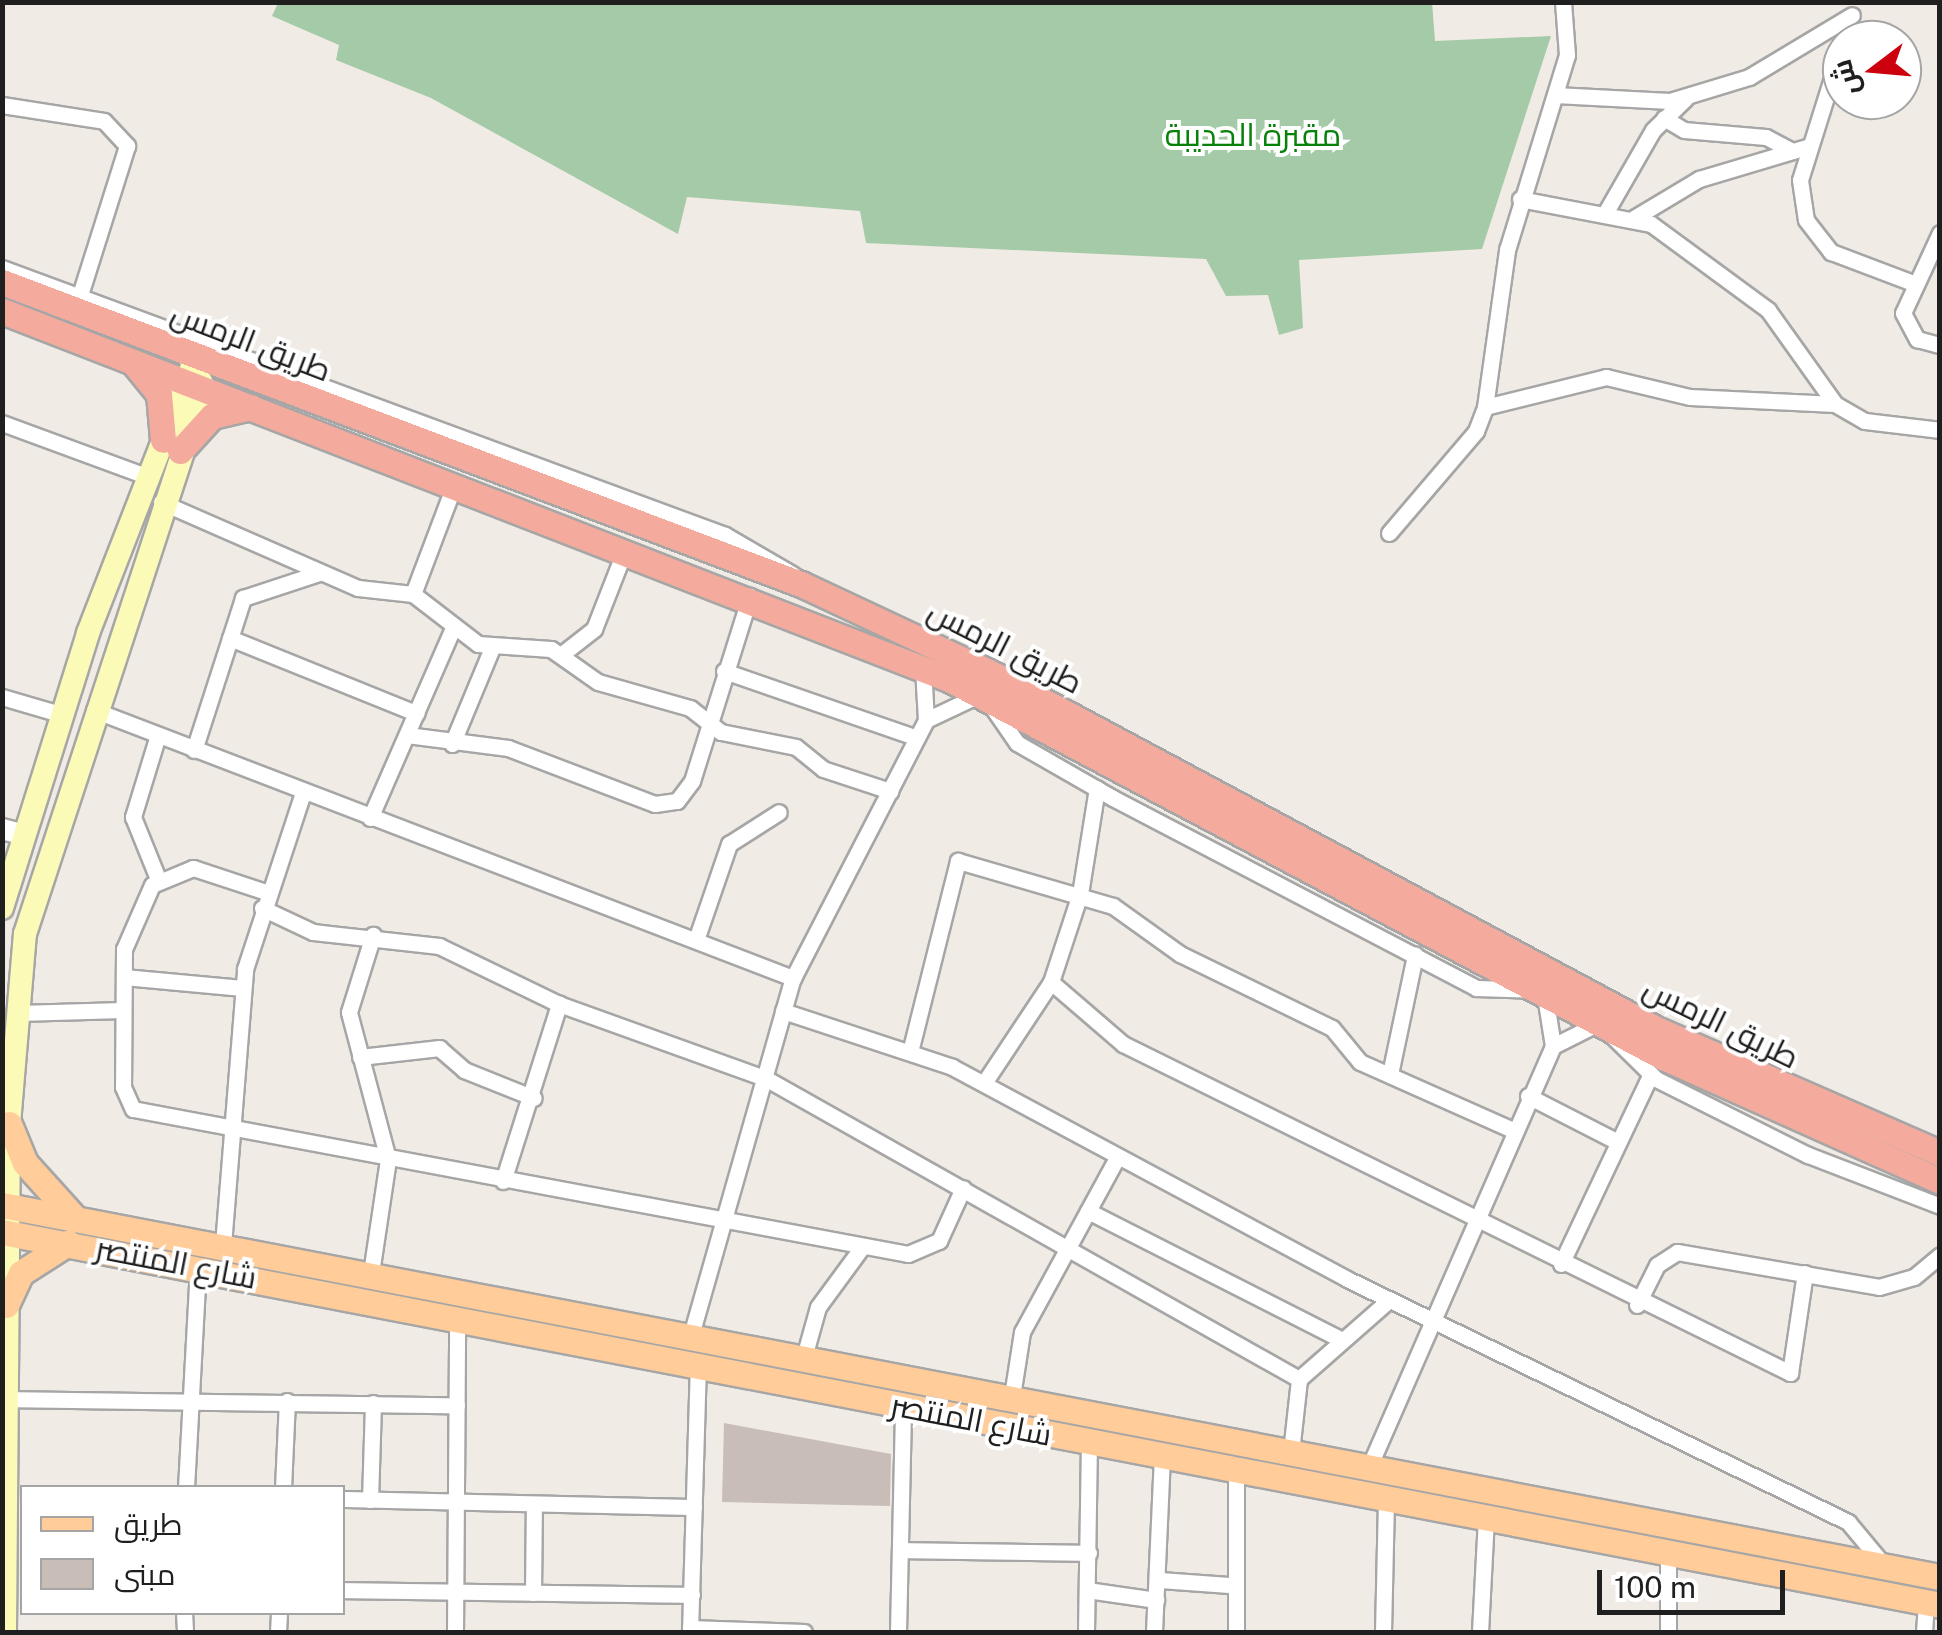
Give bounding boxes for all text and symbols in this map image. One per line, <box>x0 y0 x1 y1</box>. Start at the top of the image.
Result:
north arrow <box>1822 20 1922 120</box>
text: ش <box>1824 56 1865 100</box>
park label: مقبرة الحديبة <box>1165 116 1341 154</box>
street label: طريق الرمس <box>166 294 336 390</box>
street label: طريق الرمس <box>921 592 1089 702</box>
street label: طريق الرمس <box>1637 969 1805 1077</box>
street label: شارع المنتصر <box>92 1229 260 1297</box>
street label: شارع المنتصر <box>887 1386 1055 1454</box>
legend <box>20 1485 345 1615</box>
text: طريق <box>114 1506 183 1542</box>
scale bar <box>1602 1550 1790 1612</box>
text: مبنى <box>114 1556 175 1592</box>
text: 100 m <box>1614 1569 1696 1605</box>

